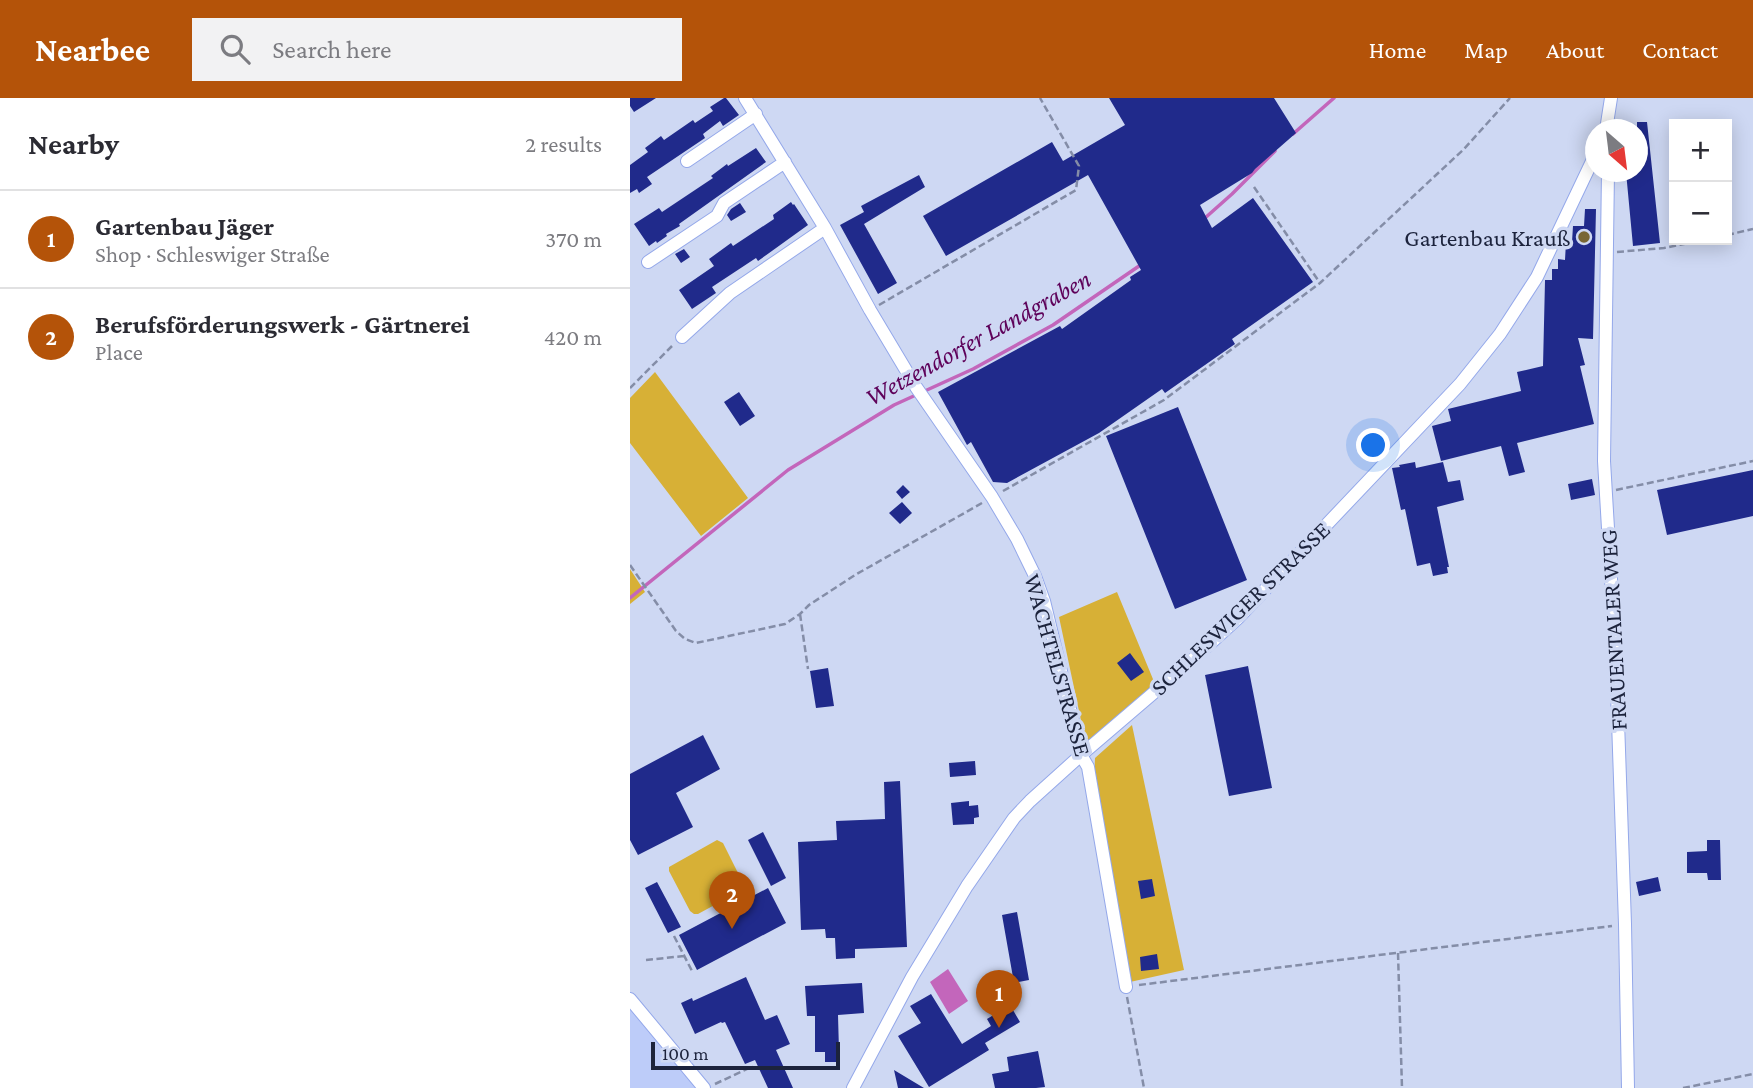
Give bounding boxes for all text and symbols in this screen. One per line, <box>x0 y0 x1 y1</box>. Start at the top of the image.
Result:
search box <box>192 18 682 81</box>
icon: search <box>216 30 254 68</box>
text: Nearbee <box>35 31 150 68</box>
text: Search here <box>272 35 391 64</box>
text: Home <box>1369 36 1426 63</box>
text: Map <box>1464 36 1508 63</box>
text: About <box>1546 36 1604 63</box>
text: Contact <box>1642 36 1718 63</box>
north arrow <box>1585 119 1648 182</box>
map controls <box>1669 119 1732 245</box>
button: + <box>1669 119 1732 182</box>
text: Nearby <box>28 127 119 160</box>
text: 2 results <box>525 131 602 157</box>
button: − <box>1669 182 1732 245</box>
text: Gartenbau Jäger <box>95 212 274 241</box>
place label: Gartenbau Krauß <box>1404 224 1570 251</box>
text: 1 <box>47 226 55 252</box>
text: 370 m <box>545 226 602 252</box>
marker: Gartenbau Krauß <box>1576 229 1592 245</box>
text: Shop · Schleswiger Straße <box>95 241 330 267</box>
water label: Wetzendorfer Landgraben <box>860 264 1096 412</box>
text: Berufsförderungswerk - Gärtnerei <box>95 310 470 339</box>
text: 2 <box>45 324 57 350</box>
text: 420 m <box>544 324 602 350</box>
text: Place <box>95 339 143 365</box>
your location <box>1356 428 1390 462</box>
street label: SCHLESWIGER STRASSE <box>1145 516 1335 700</box>
street label: FRAUENTALER WEG <box>1594 529 1632 731</box>
street label: WACHTELSTRASSE <box>1019 571 1097 759</box>
pin: 2 <box>709 871 755 929</box>
pin: 1 <box>976 970 1022 1028</box>
scale bar <box>651 1039 840 1071</box>
text: 100 m <box>662 1043 709 1064</box>

